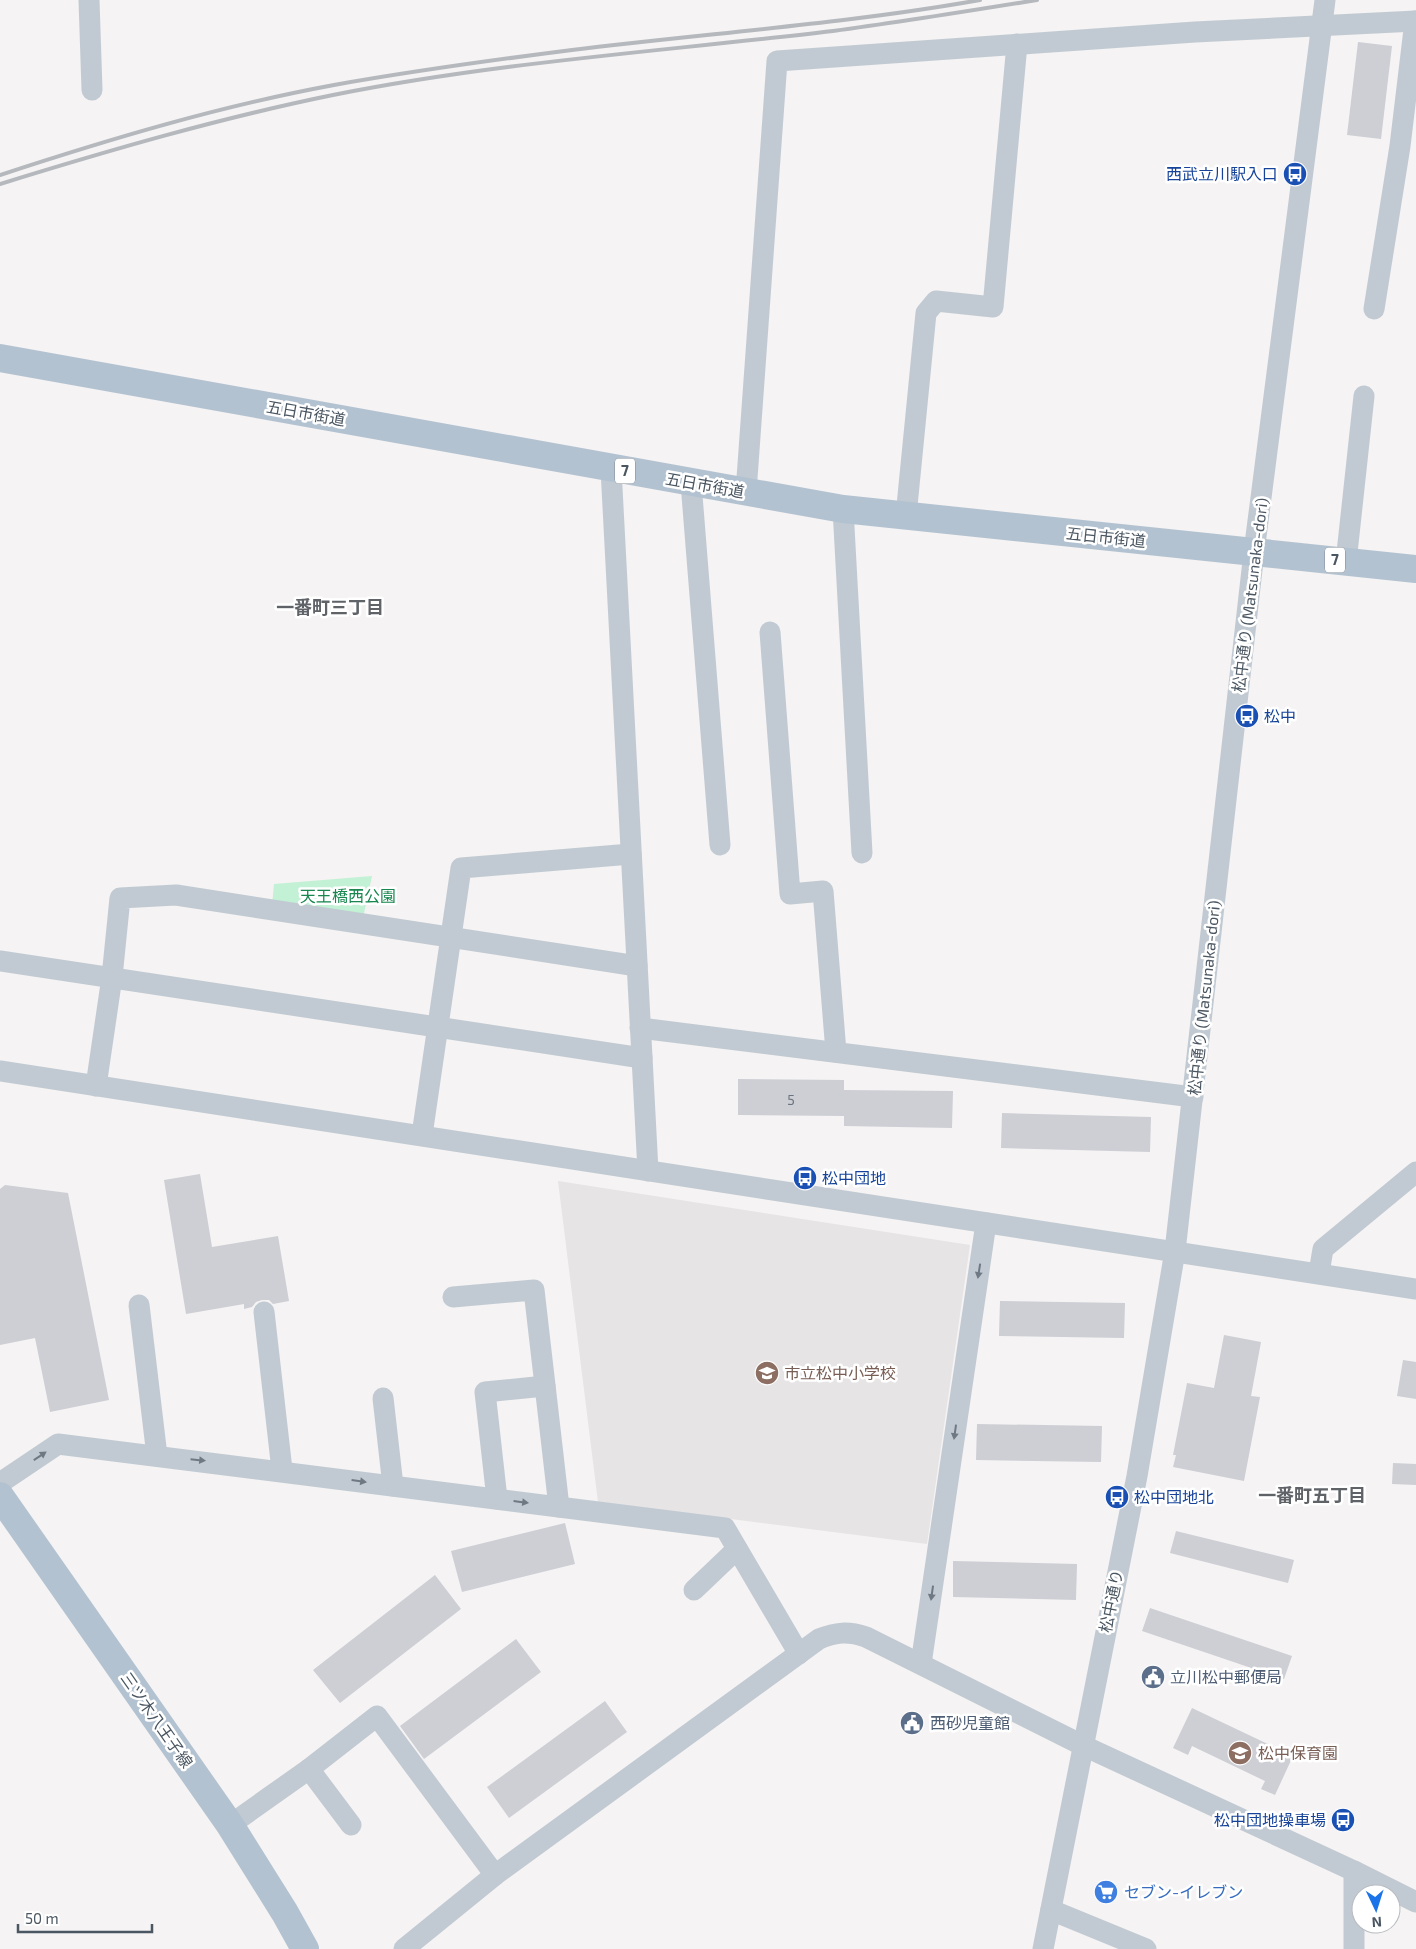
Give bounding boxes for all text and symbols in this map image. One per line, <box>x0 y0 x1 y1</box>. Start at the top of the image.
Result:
bus stop icon: 西武立川駅入口 <box>1282 161 1308 187</box>
place label: 西武立川駅入口 <box>1166 164 1278 183</box>
street label: 五日市街道 <box>265 396 347 429</box>
road number: 7 <box>615 458 635 484</box>
street label: 五日市街道 <box>664 468 746 501</box>
street label: 松中通り (Matsunaka-dori) <box>1228 496 1271 693</box>
street label: 五日市街道 <box>1065 523 1147 550</box>
road number: 7 <box>1325 548 1345 572</box>
district label: 一番町三丁目 <box>276 596 384 618</box>
bus stop icon: 松中 <box>1234 703 1260 729</box>
place label: 松中 <box>1264 706 1296 725</box>
park label: 天王橋西公園 <box>300 886 396 905</box>
street label: 松中通り (Matsunaka-dori) <box>1184 899 1223 1096</box>
house number: 5 <box>787 1091 795 1108</box>
bus stop icon: 松中団地 <box>792 1165 818 1191</box>
place label: 松中団地 <box>822 1168 886 1187</box>
one-way arrow <box>975 1263 983 1279</box>
school or university icon: 市立松中小学校 <box>754 1360 780 1386</box>
place label: 市立松中小学校 <box>784 1363 896 1382</box>
one-way arrow <box>951 1424 959 1440</box>
one-way arrow <box>34 1451 47 1461</box>
one-way arrow <box>191 1456 207 1464</box>
one-way arrow <box>352 1478 368 1486</box>
bus stop icon: 松中団地北 <box>1104 1484 1130 1510</box>
district label: 一番町五丁目 <box>1258 1484 1366 1506</box>
place label: 松中団地北 <box>1134 1487 1214 1506</box>
one-way arrow <box>513 1498 529 1506</box>
street label: 松中通り <box>1095 1568 1126 1634</box>
one-way arrow <box>928 1585 936 1601</box>
public building icon: 立川松中郵便局 <box>1140 1664 1166 1690</box>
place label: 立川松中郵便局 <box>1170 1667 1282 1686</box>
street label: 三ツ木八王子線 <box>118 1668 197 1771</box>
public building icon: 西砂児童館 <box>899 1710 925 1736</box>
place label: 西砂児童館 <box>930 1713 1010 1732</box>
school or university icon: 松中保育園 <box>1227 1740 1253 1766</box>
place label: 松中保育園 <box>1258 1743 1338 1762</box>
bus stop icon: 松中団地操車場 <box>1330 1807 1356 1833</box>
place label: 松中団地操車場 <box>1214 1810 1326 1829</box>
supermarket icon: セブン-イレブン <box>1093 1879 1119 1905</box>
place label: セブン-イレブン <box>1124 1882 1243 1901</box>
north arrow <box>1351 1884 1401 1934</box>
scale bar <box>18 1902 151 1934</box>
text: 50 m <box>25 1909 59 1927</box>
text: N <box>1371 1914 1383 1931</box>

